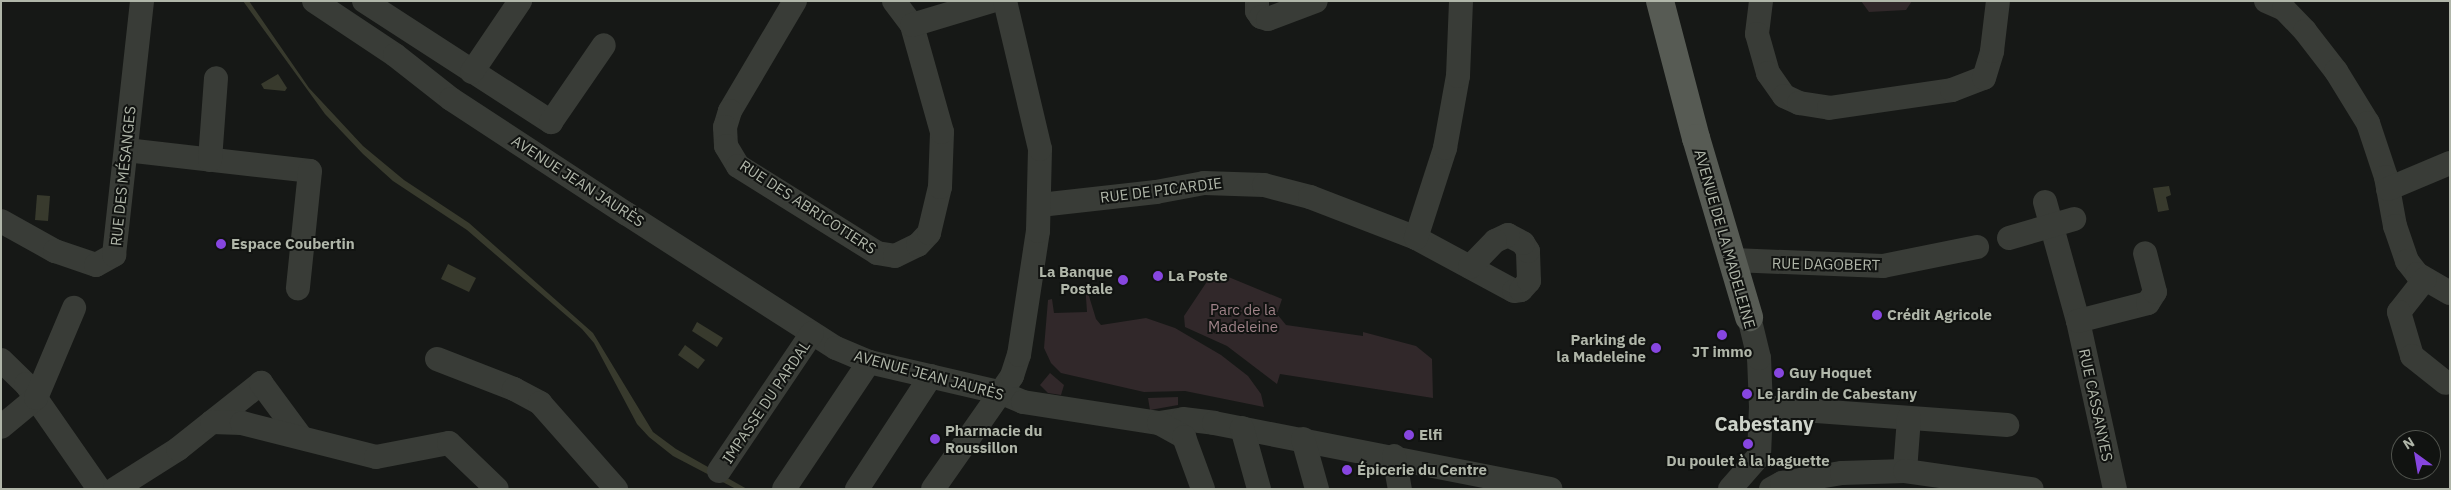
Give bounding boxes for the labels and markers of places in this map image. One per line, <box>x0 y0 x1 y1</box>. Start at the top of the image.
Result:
place label: Espace Coubertin <box>231 235 355 253</box>
marker: Espace Coubertin <box>215 238 227 250</box>
place label: La Banque Postale <box>1039 262 1113 297</box>
place label: La Poste <box>1168 267 1228 285</box>
marker: La Poste <box>1152 270 1164 282</box>
marker: La Banque Postale <box>1117 274 1129 286</box>
place label: Crédit Agricole <box>1887 306 1992 324</box>
marker: Crédit Agricole <box>1871 309 1883 321</box>
marker: JT immo <box>1716 329 1728 341</box>
place label: Parking de la Madeleine <box>1556 330 1646 365</box>
marker: Parking de la Madeleine <box>1650 342 1662 354</box>
place label: JT immo <box>1692 343 1752 361</box>
place label: Guy Hoquet <box>1789 364 1872 382</box>
marker: Guy Hoquet <box>1773 367 1785 379</box>
place label: Le jardin de Cabestany <box>1757 385 1917 403</box>
marker: Le jardin de Cabestany <box>1741 388 1753 400</box>
place label: Pharmacie du Roussillon <box>945 421 1042 456</box>
place label: Elfi <box>1419 426 1442 444</box>
marker: Elfi <box>1403 429 1415 441</box>
marker: Pharmacie du Roussillon <box>929 433 941 445</box>
marker: Du poulet à la baguette <box>1742 438 1754 450</box>
place label: Du poulet à la baguette <box>1666 452 1830 470</box>
place label: Épicerie du Centre <box>1357 461 1487 479</box>
marker: Épicerie du Centre <box>1341 464 1353 476</box>

